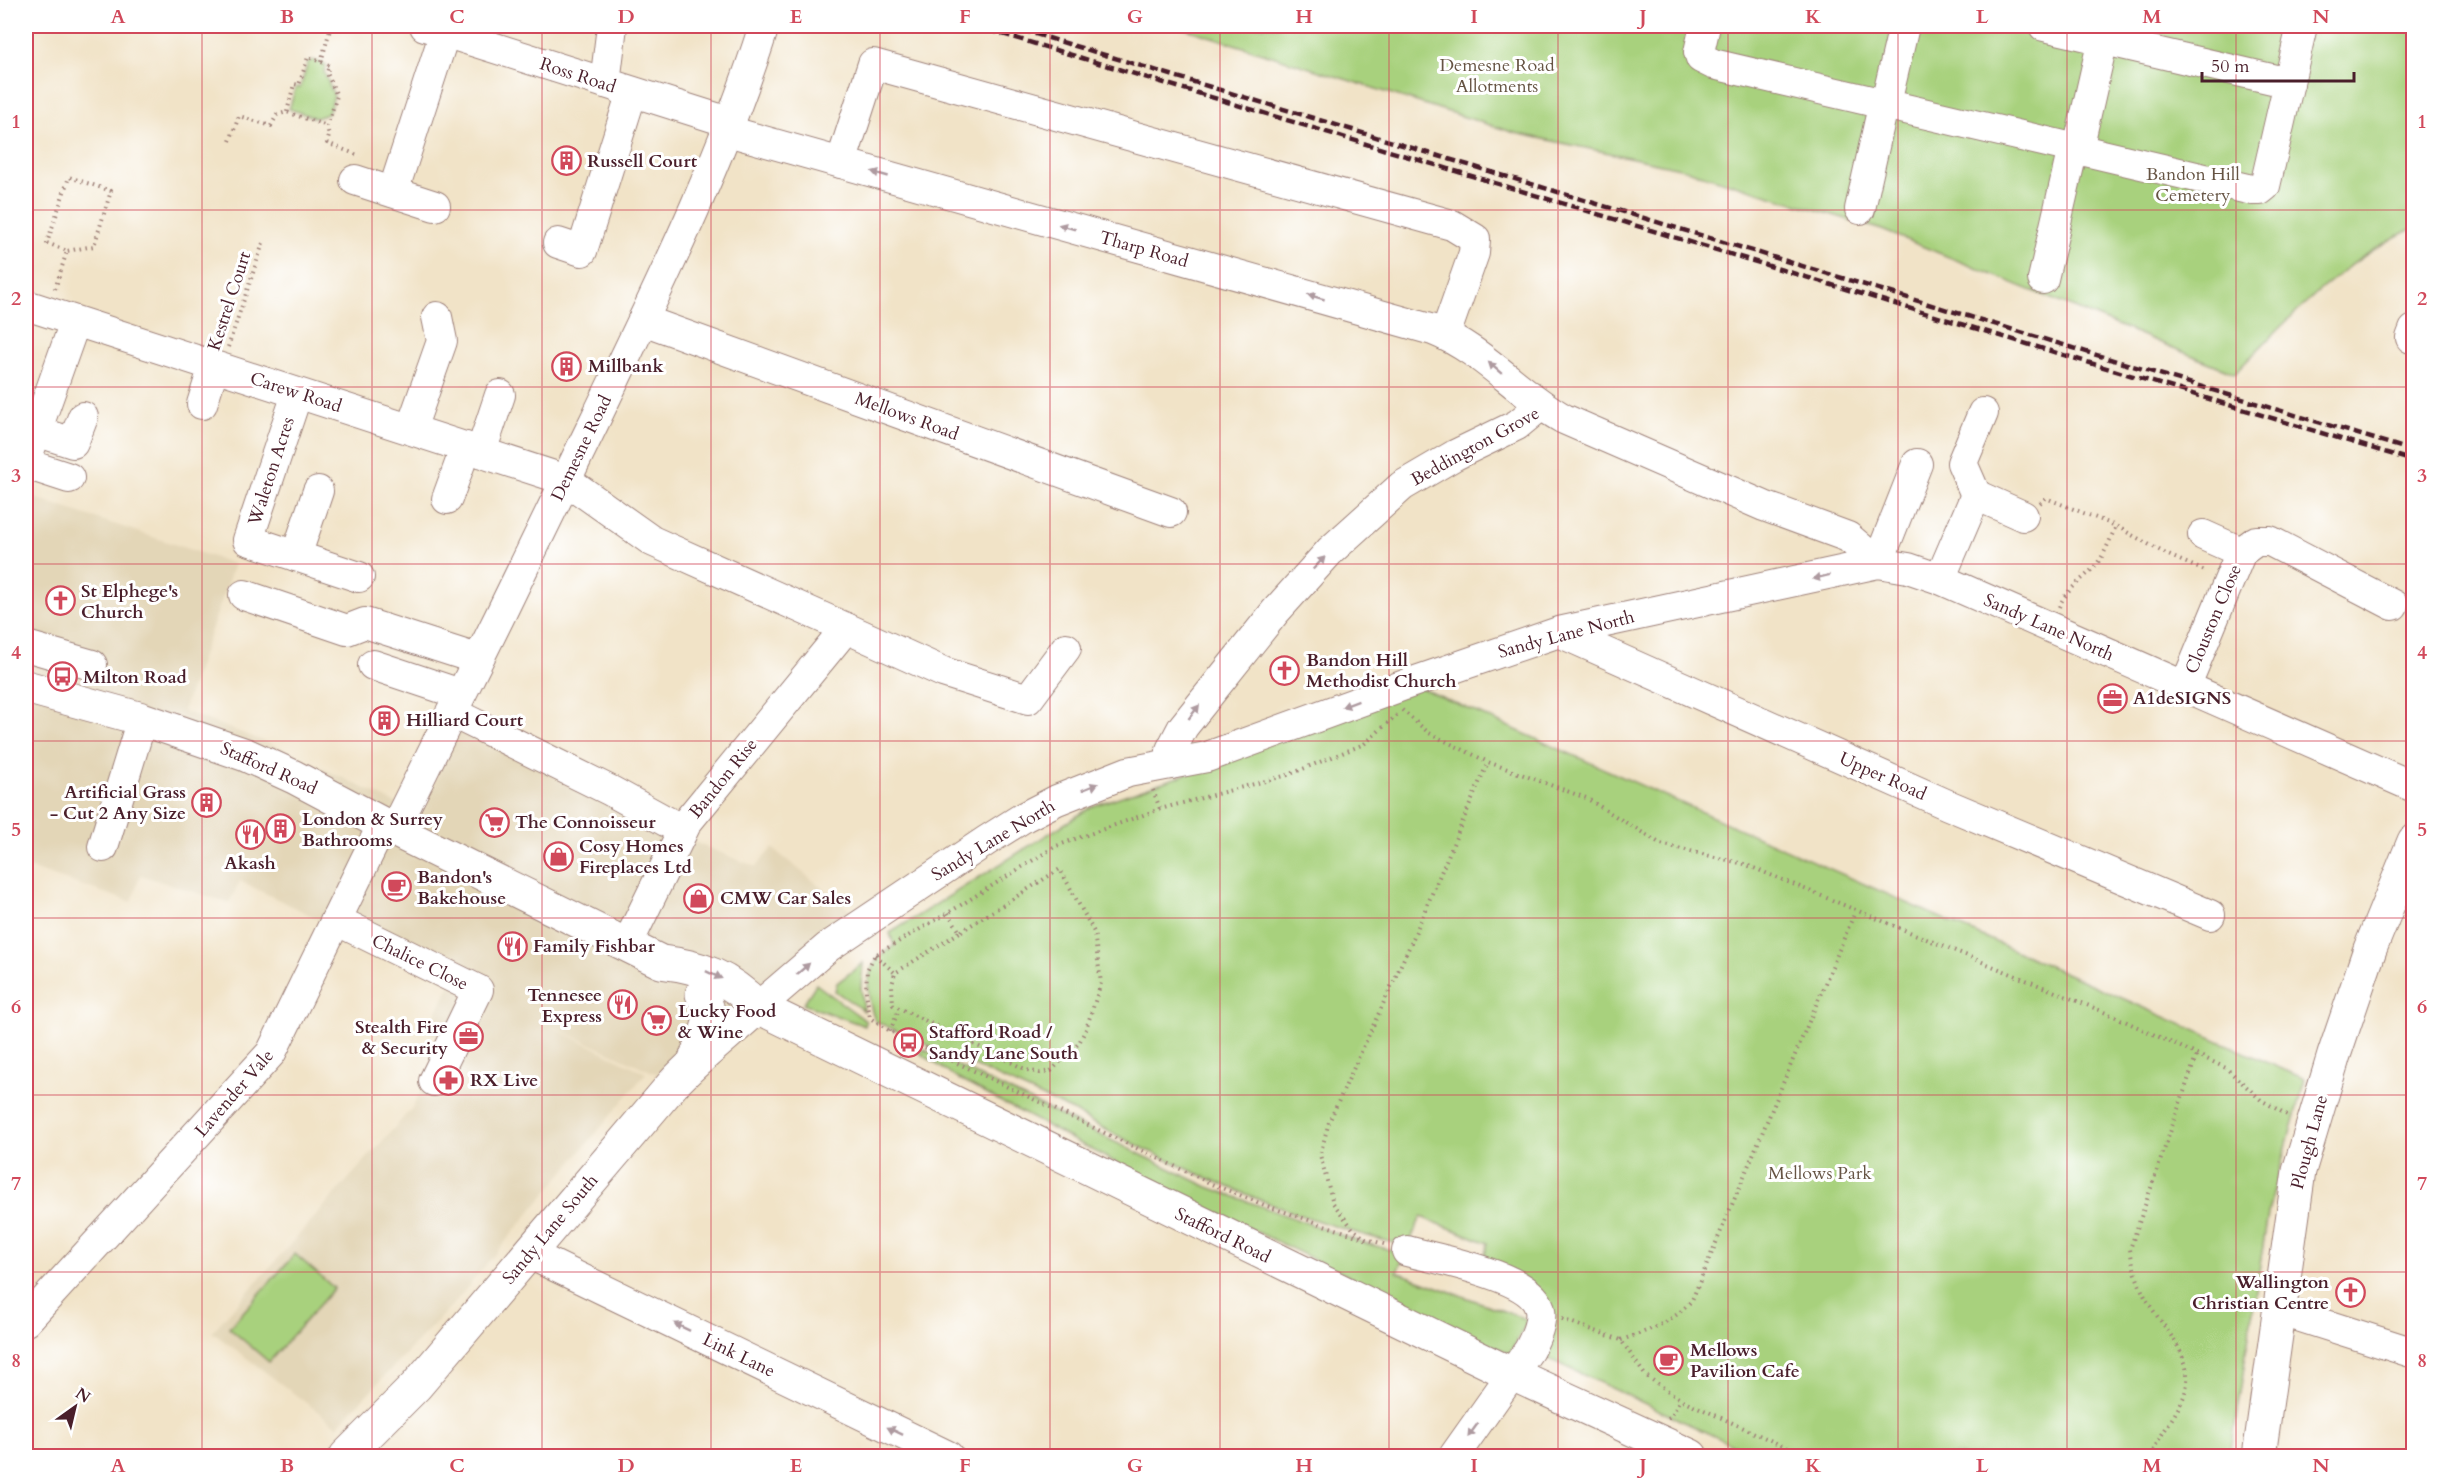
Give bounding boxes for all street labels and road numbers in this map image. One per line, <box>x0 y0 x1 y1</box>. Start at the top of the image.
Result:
street label: Ross Road <box>537 51 619 100</box>
street label: Tharp Road <box>1096 225 1192 274</box>
street label: Kestrel Court <box>202 248 257 354</box>
street label: Carew Road <box>247 366 345 419</box>
street label: Mellows Road <box>851 386 963 447</box>
street label: Demesne Road <box>545 391 618 505</box>
street label: Beddington Grove <box>1407 401 1544 492</box>
street label: Waleton Acres <box>242 414 301 530</box>
street label: Clouston Close <box>2179 561 2248 678</box>
street label: Sandy Lane North <box>1980 588 2118 667</box>
street label: Sandy Lane North <box>1495 604 1637 665</box>
street label: Bandon Rise <box>683 733 763 824</box>
street label: Stafford Road <box>216 736 322 801</box>
street label: Upper Road <box>1835 746 1931 807</box>
street label: Sandy Lane North <box>927 794 1060 887</box>
street label: Chalice Close <box>367 928 472 997</box>
street label: Lavender Vale <box>189 1044 280 1143</box>
street label: Plough Lane <box>2285 1092 2334 1192</box>
street label: Sandy Lane South <box>497 1169 604 1290</box>
street label: Stafford Road <box>1171 1202 1275 1270</box>
street label: Link Lane <box>698 1327 779 1384</box>

